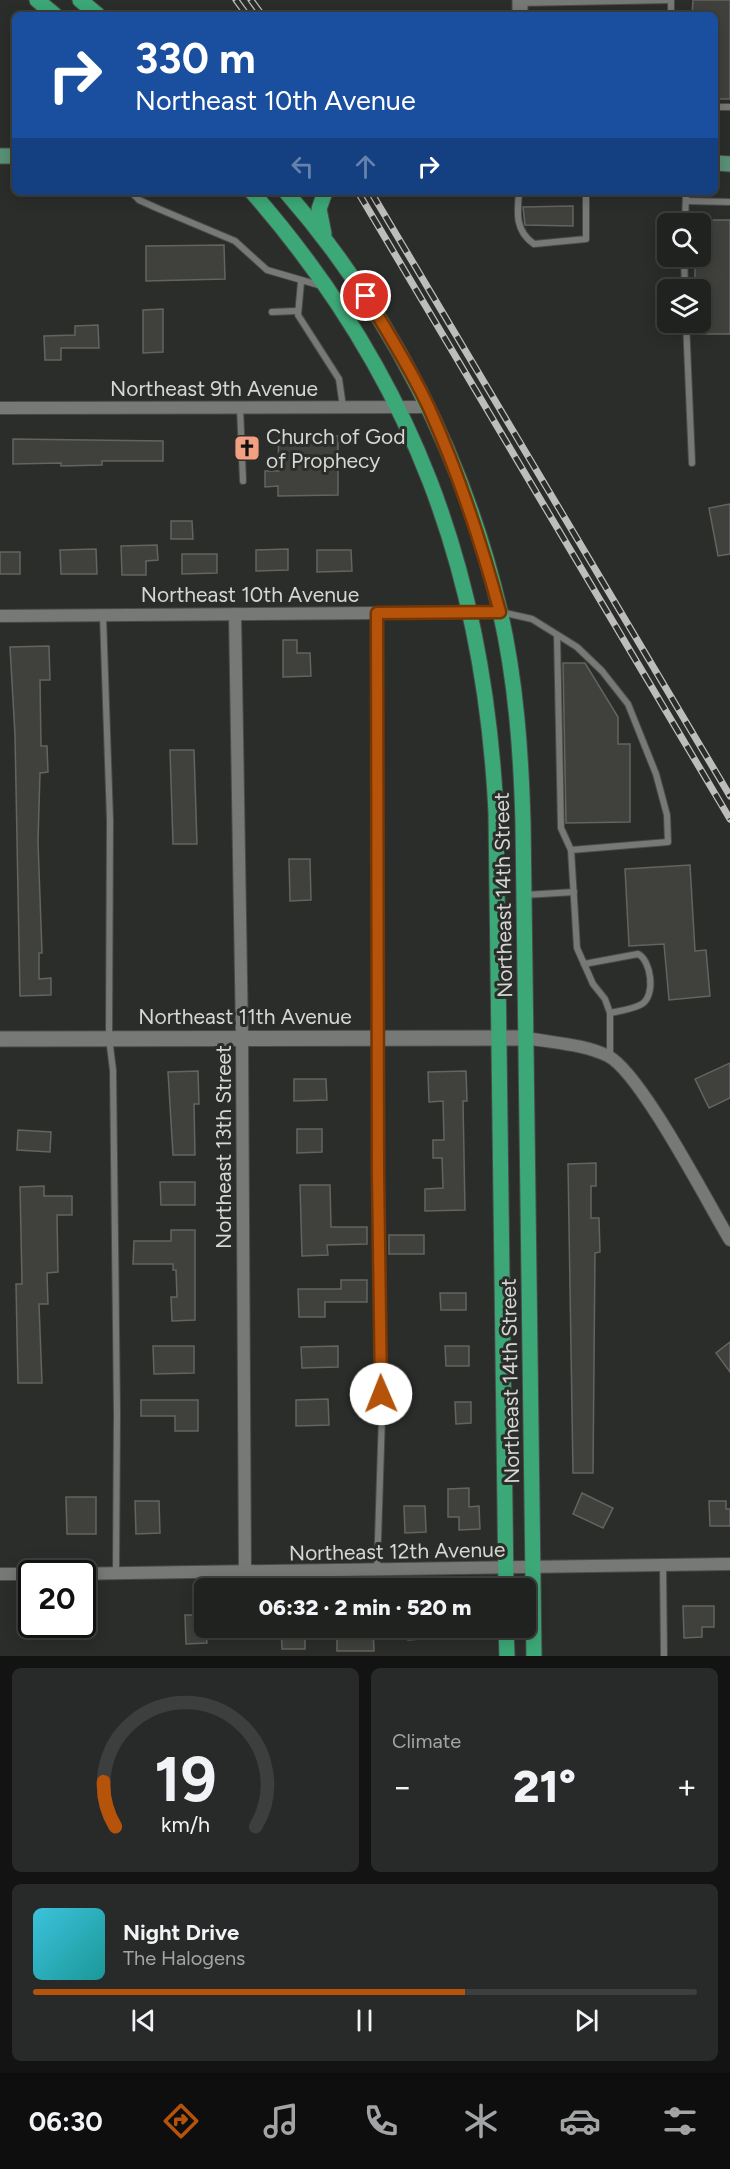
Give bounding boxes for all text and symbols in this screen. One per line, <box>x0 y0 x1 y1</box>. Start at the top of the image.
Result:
text: 330 m <box>135 33 256 84</box>
icon: right <box>36 36 114 114</box>
text: Northeast 10th Avenue <box>135 84 416 117</box>
icon: left <box>286 150 319 183</box>
icon: ahead <box>349 150 382 183</box>
icon: right <box>412 150 445 183</box>
map controls <box>657 213 711 333</box>
button: search <box>657 213 711 267</box>
pin <box>340 270 391 321</box>
icon: arrive <box>349 279 382 312</box>
button: layers <box>657 279 711 333</box>
street label: Northeast 9th Avenue <box>110 376 318 401</box>
place label: Church of God of Prophecy <box>266 424 406 473</box>
church icon: Church of God of Prophecy <box>232 433 262 463</box>
street label: Northeast 10th Avenue <box>141 582 359 607</box>
street label: Northeast 14th Street <box>489 792 517 998</box>
street label: Northeast 11th Avenue <box>138 1004 352 1029</box>
street label: Northeast 13th Street <box>211 1045 236 1249</box>
street label: Northeast 14th Street <box>496 1278 524 1484</box>
position arrow <box>349 1362 413 1426</box>
street label: Northeast 12th Avenue <box>289 1537 505 1565</box>
speed limit sign: 20 <box>18 1560 96 1638</box>
text: 06:32 · 2 min · 520 m <box>259 1594 471 1621</box>
text: Climate <box>392 1729 461 1753</box>
text: 19 <box>154 1742 217 1817</box>
text: 21° <box>513 1759 576 1813</box>
text: − <box>392 1767 413 1806</box>
text: + <box>676 1767 697 1806</box>
text: km/h <box>161 1812 210 1837</box>
text: Night Drive <box>123 1919 239 1946</box>
text: The Halogens <box>123 1946 245 1970</box>
icon: previous <box>127 2004 160 2037</box>
icon: pause <box>348 2004 381 2037</box>
icon: next <box>570 2004 603 2037</box>
icon: directions <box>160 2100 202 2142</box>
icon: music <box>260 2100 302 2142</box>
icon: phone <box>360 2100 402 2142</box>
icon: climate <box>460 2100 502 2142</box>
icon: car <box>559 2100 601 2142</box>
icon: filters <box>659 2100 701 2142</box>
text: 06:30 <box>29 2105 103 2138</box>

